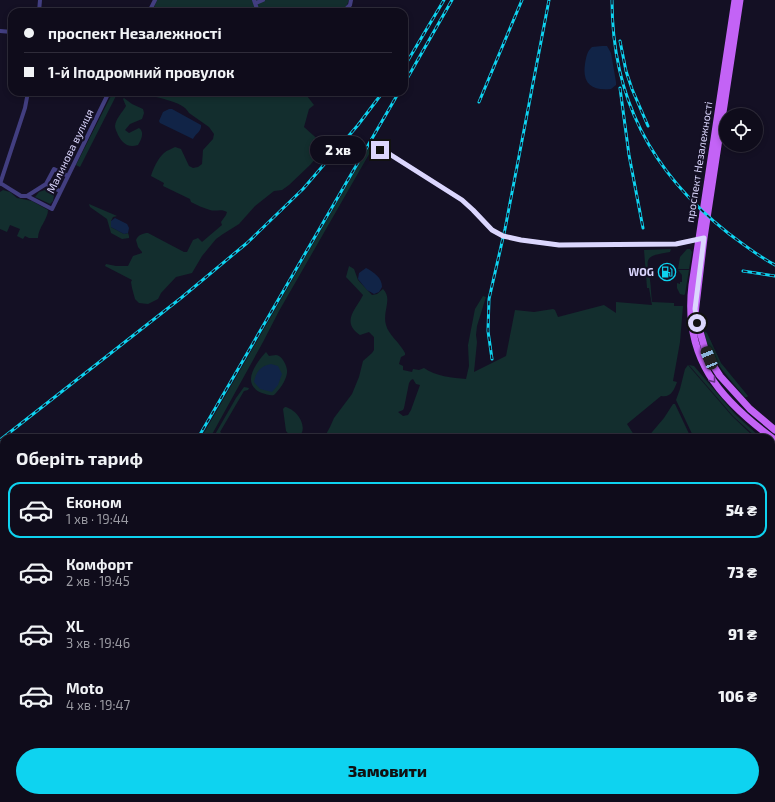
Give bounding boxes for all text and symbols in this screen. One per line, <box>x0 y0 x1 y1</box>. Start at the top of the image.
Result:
text: проспект Незалежності <box>48 24 222 42</box>
text: 1-й Іподромний провулок <box>48 63 235 81</box>
street label: проспект Незалежності <box>683 101 714 223</box>
street label: Малинова вулиця <box>43 106 97 196</box>
map controls <box>719 108 763 152</box>
button: locate <box>719 108 763 152</box>
callout: 2 хв <box>310 136 366 164</box>
route end <box>371 141 389 159</box>
text: 2 хв <box>325 142 351 158</box>
fuel station icon: WOG <box>657 262 677 282</box>
place label: WOG <box>629 265 654 278</box>
route start <box>688 314 706 332</box>
car <box>699 345 719 371</box>
one-way arrow <box>708 376 715 383</box>
text: Оберіть тариф <box>16 447 143 469</box>
icon: car <box>18 492 54 528</box>
text: Економ <box>66 493 122 511</box>
text: 54 ₴ <box>726 501 757 519</box>
text: 1 хв · 19:44 <box>66 511 129 527</box>
icon: car <box>18 554 54 590</box>
text: Комфорт <box>66 555 133 573</box>
text: 73 ₴ <box>727 563 757 581</box>
text: 2 хв · 19:45 <box>66 573 130 589</box>
icon: car <box>18 616 54 652</box>
text: XL <box>66 617 84 635</box>
text: 91 ₴ <box>728 625 757 643</box>
text: 3 хв · 19:46 <box>66 635 130 651</box>
icon: car <box>18 678 54 714</box>
text: Moto <box>66 679 104 697</box>
text: 106 ₴ <box>718 687 757 705</box>
text: 4 хв · 19:47 <box>66 697 130 713</box>
button: Замовити <box>16 748 759 794</box>

